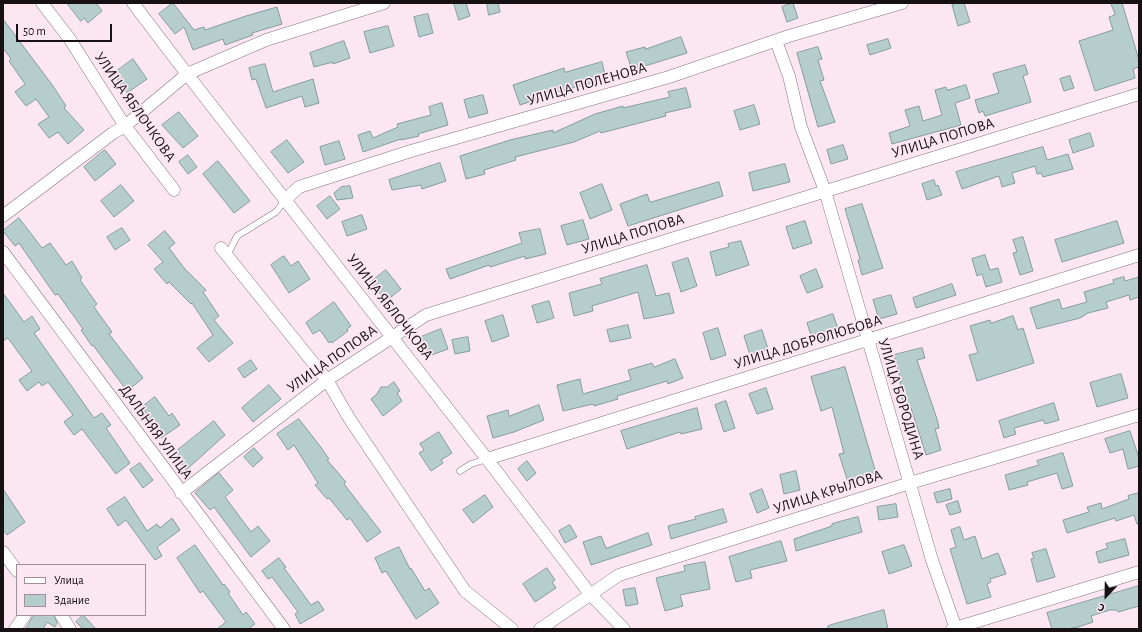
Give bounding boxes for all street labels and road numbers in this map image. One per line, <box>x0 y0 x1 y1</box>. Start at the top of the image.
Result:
street label: УЛИЦА ЯБЛОЧКОВА <box>90 49 180 165</box>
street label: УЛИЦА ПОЛЕНОВА <box>525 58 649 110</box>
street label: УЛИЦА ПОПОВА <box>890 114 996 162</box>
street label: УЛИЦА ПОПОВА <box>580 210 686 258</box>
street label: УЛИЦА ЯБЛОЧКОВА <box>343 250 437 364</box>
street label: УЛИЦА ДОБРОЛЮБОВА <box>732 311 884 373</box>
street label: УЛИЦА ПОПОВА <box>283 321 381 397</box>
street label: УЛИЦА БОРОДИНА <box>874 336 928 462</box>
street label: ДАЛЬНЯЯ УЛИЦА <box>116 381 196 483</box>
street label: УЛИЦА КРЫЛОВА <box>771 466 885 518</box>

